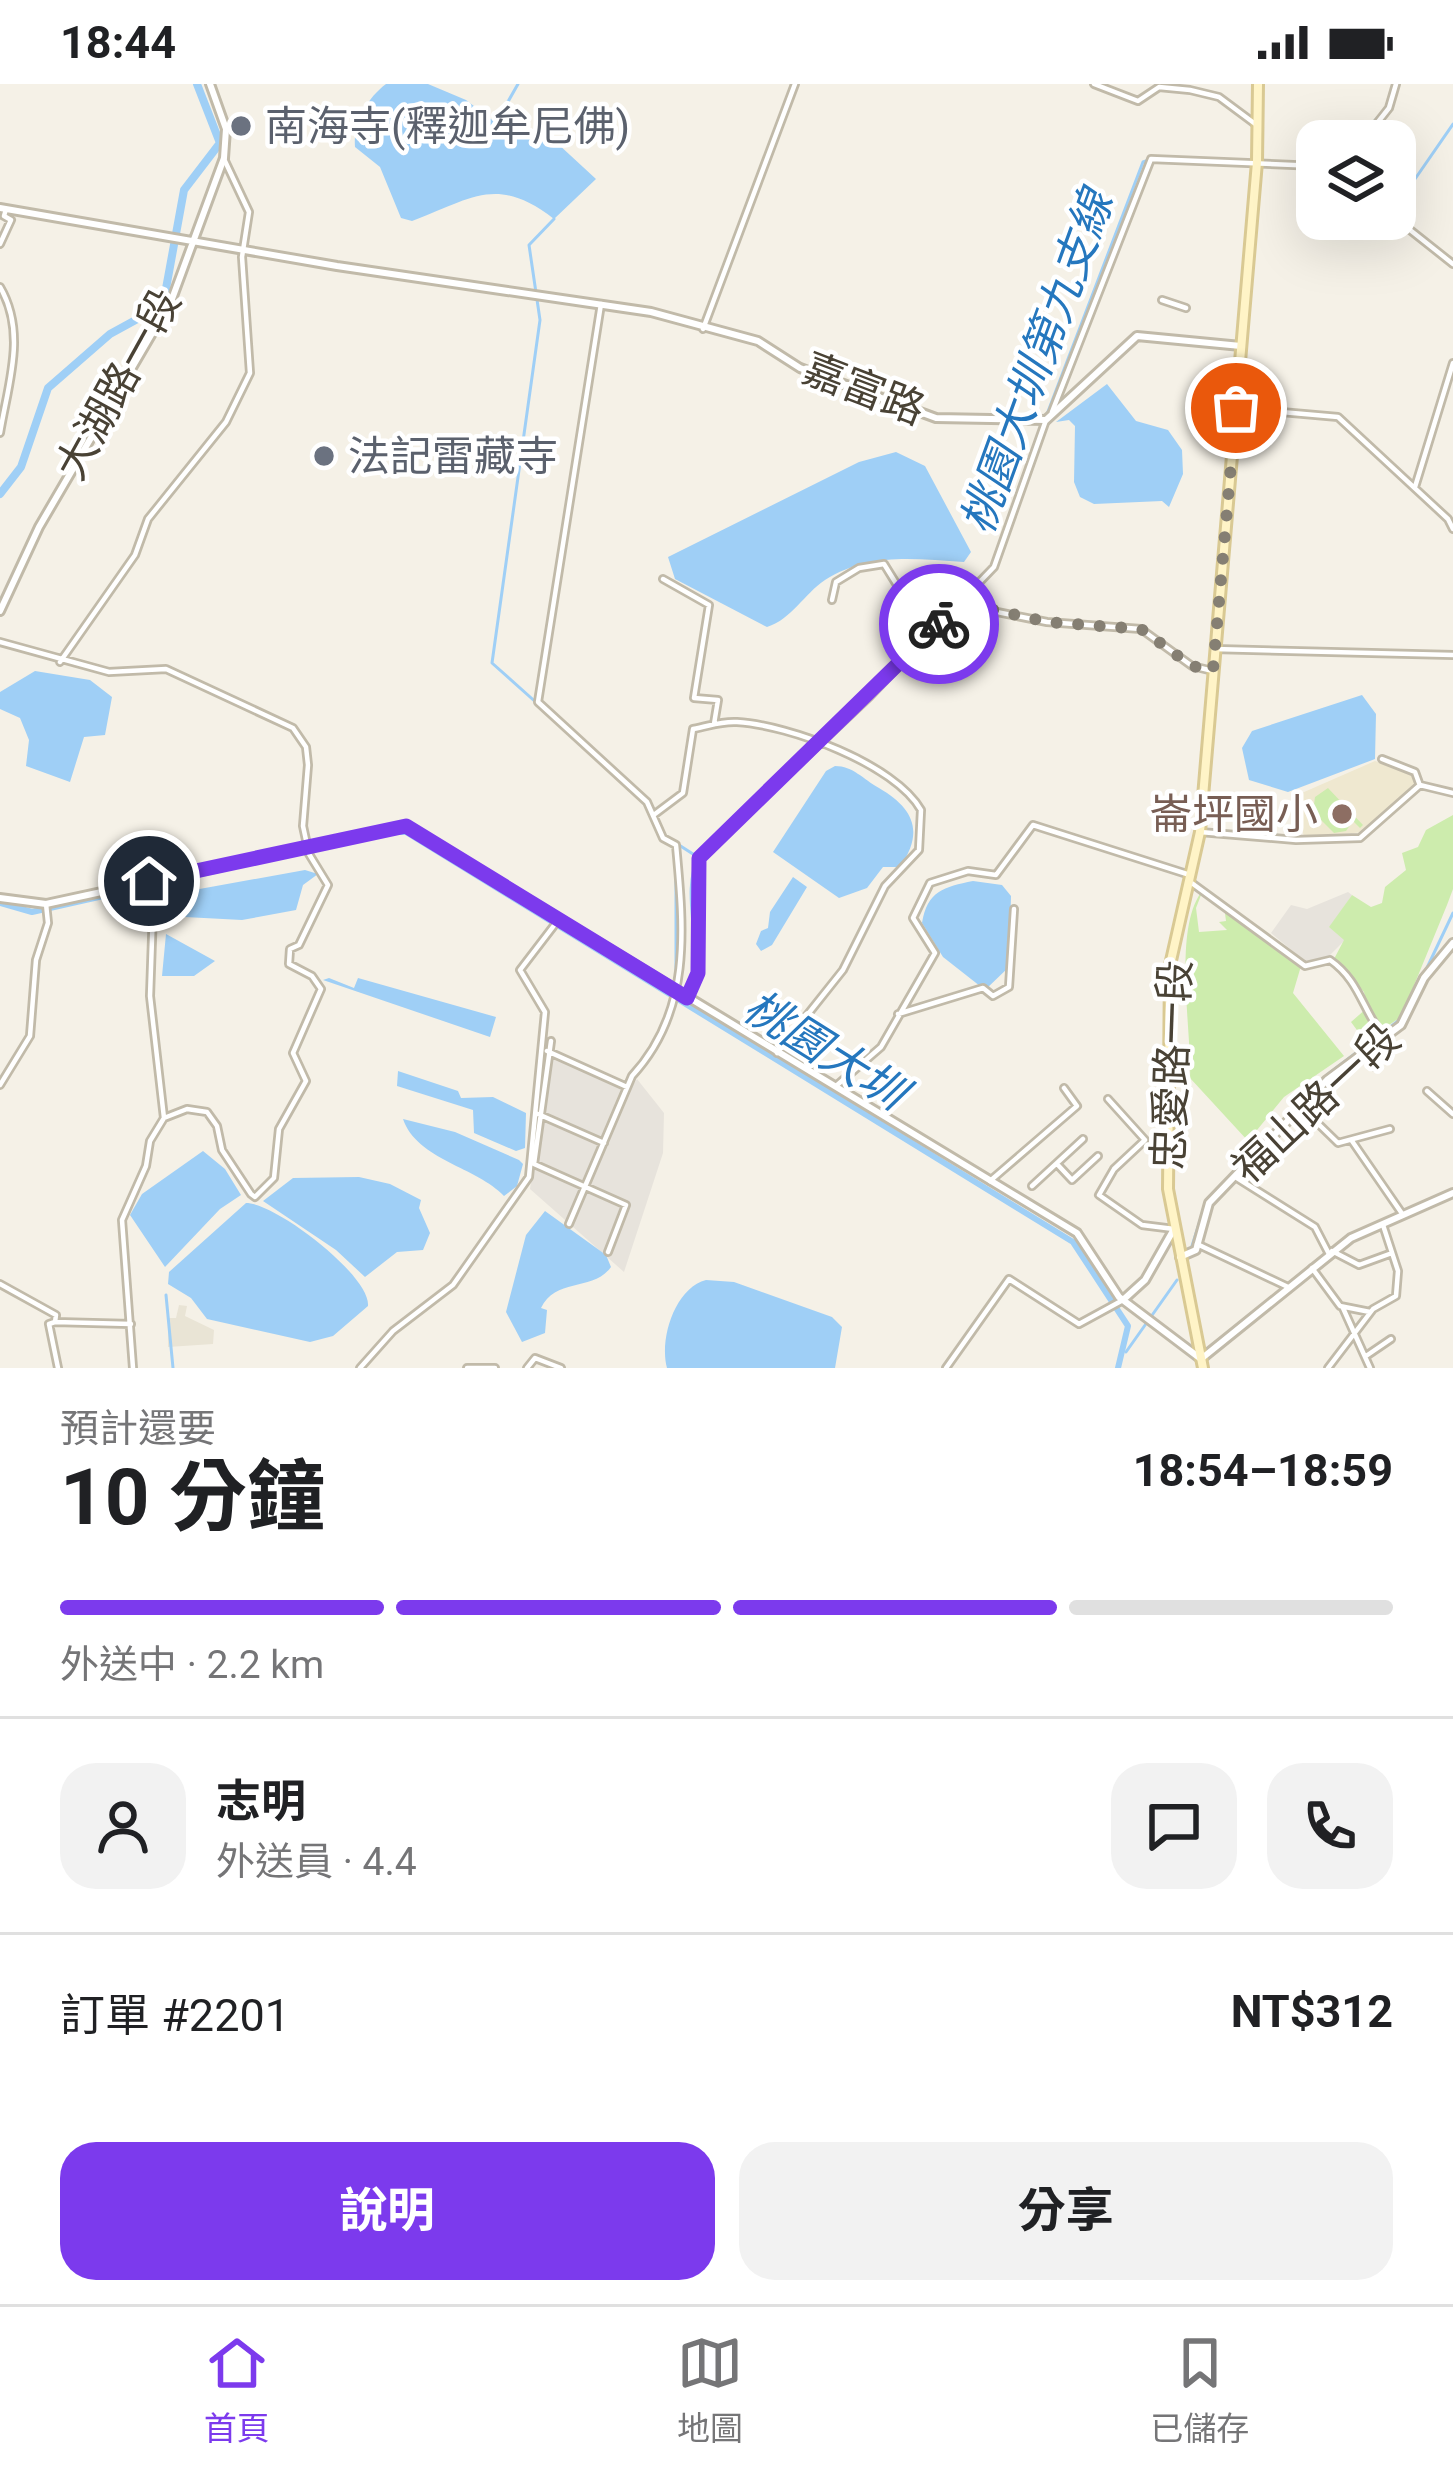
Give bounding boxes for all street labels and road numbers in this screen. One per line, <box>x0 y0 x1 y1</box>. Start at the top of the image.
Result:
street label: 大湖路一段 <box>46 280 190 488</box>
street label: 嘉富路 <box>796 344 932 434</box>
street label: 忠愛路一段 <box>1144 959 1200 1171</box>
street label: 福山路一段 <box>1222 1013 1410 1193</box>

